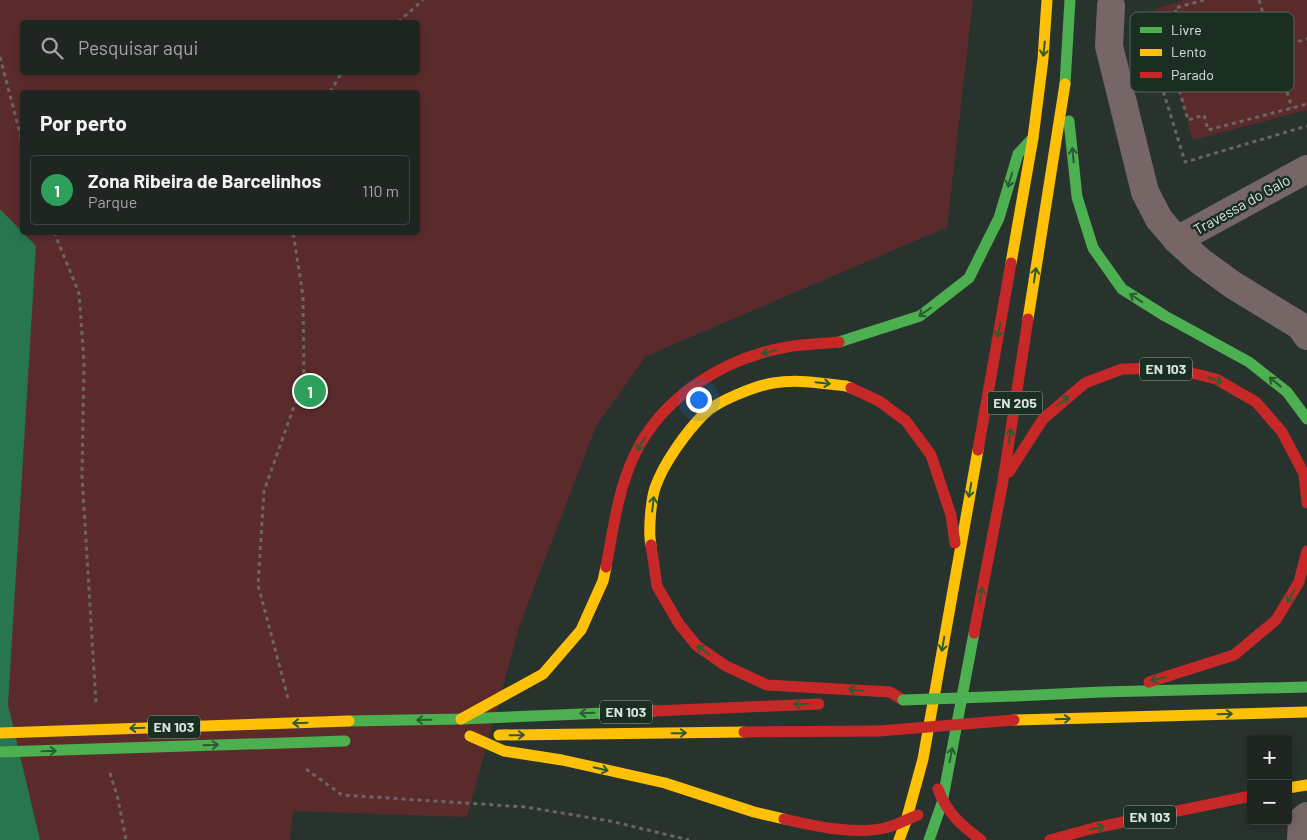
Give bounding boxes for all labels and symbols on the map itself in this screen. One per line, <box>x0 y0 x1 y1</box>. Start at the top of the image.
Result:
legend <box>1130 12 1294 92</box>
text: Livre <box>1171 21 1202 38</box>
one-way arrow <box>1039 40 1049 56</box>
text: Lento <box>1171 43 1206 60</box>
text: Parado <box>1171 66 1214 83</box>
one-way arrow <box>1068 148 1078 164</box>
street label: Travessa do Galo <box>1190 170 1293 238</box>
one-way arrow <box>1005 171 1015 187</box>
one-way arrow <box>1030 267 1040 283</box>
one-way arrow <box>1130 293 1144 303</box>
one-way arrow <box>918 307 932 317</box>
one-way arrow <box>993 322 1003 338</box>
one-way arrow <box>762 348 778 357</box>
road number: EN 103 <box>1140 358 1192 380</box>
pin: 1 <box>294 372 326 410</box>
one-way arrow <box>1207 376 1222 385</box>
one-way arrow <box>1269 377 1282 388</box>
one-way arrow <box>815 378 831 388</box>
your location <box>686 387 712 413</box>
road number: EN 205 <box>988 392 1042 414</box>
one-way arrow <box>1056 396 1069 407</box>
one-way arrow <box>1005 428 1015 444</box>
one-way arrow <box>636 436 646 450</box>
one-way arrow <box>965 482 975 498</box>
one-way arrow <box>648 497 658 513</box>
one-way arrow <box>977 588 986 604</box>
one-way arrow <box>1285 588 1295 603</box>
one-way arrow <box>938 636 948 652</box>
one-way arrow <box>696 645 710 655</box>
one-way arrow <box>1151 675 1167 684</box>
one-way arrow <box>849 685 865 694</box>
road number: EN 103 <box>600 700 652 724</box>
one-way arrow <box>794 700 810 709</box>
one-way arrow <box>579 709 595 718</box>
one-way arrow <box>1217 710 1233 719</box>
one-way arrow <box>1054 714 1071 724</box>
one-way arrow <box>416 715 432 724</box>
road number: EN 103 <box>148 716 200 739</box>
one-way arrow <box>292 718 308 728</box>
one-way arrow <box>130 724 146 733</box>
one-way arrow <box>670 728 687 738</box>
one-way arrow <box>508 730 524 740</box>
one-way arrow <box>203 741 219 750</box>
one-way arrow <box>40 746 56 756</box>
one-way arrow <box>946 747 956 763</box>
one-way arrow <box>593 765 609 774</box>
road number: EN 103 <box>1124 806 1176 829</box>
one-way arrow <box>1089 823 1105 832</box>

